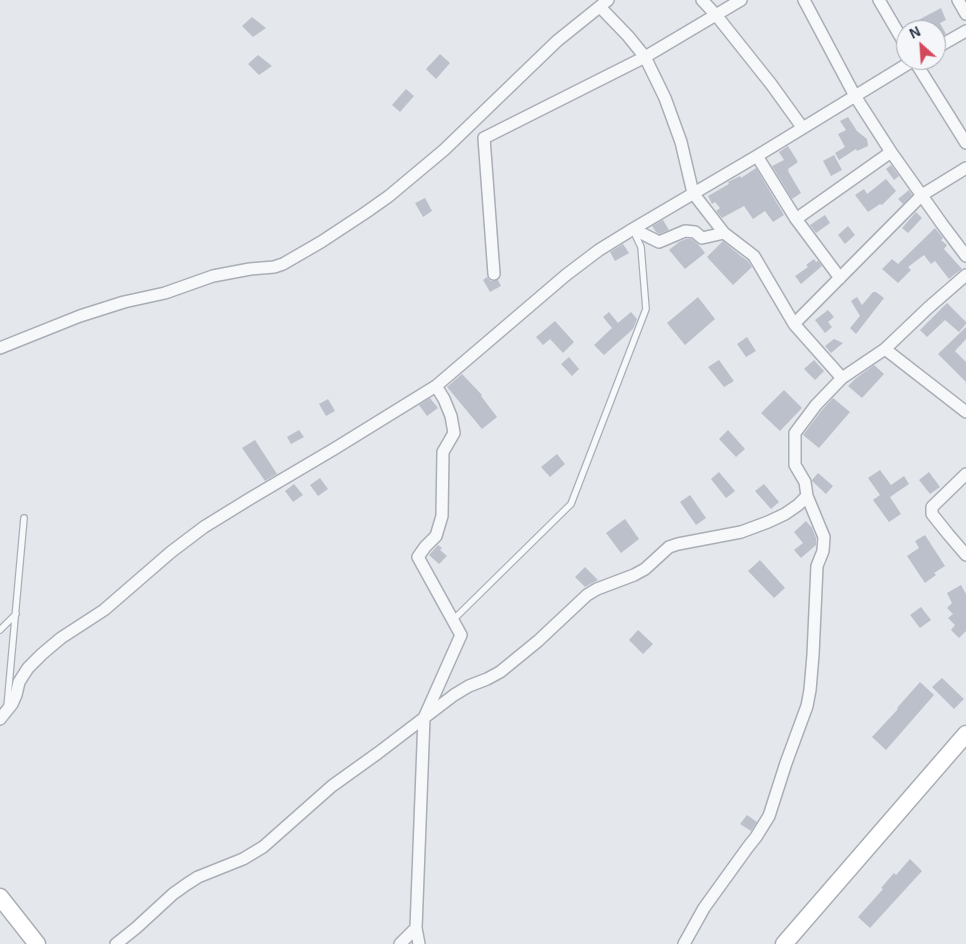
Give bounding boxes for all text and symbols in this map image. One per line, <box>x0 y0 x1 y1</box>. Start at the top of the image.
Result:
north arrow <box>896 20 946 70</box>
text: N <box>907 23 923 42</box>

